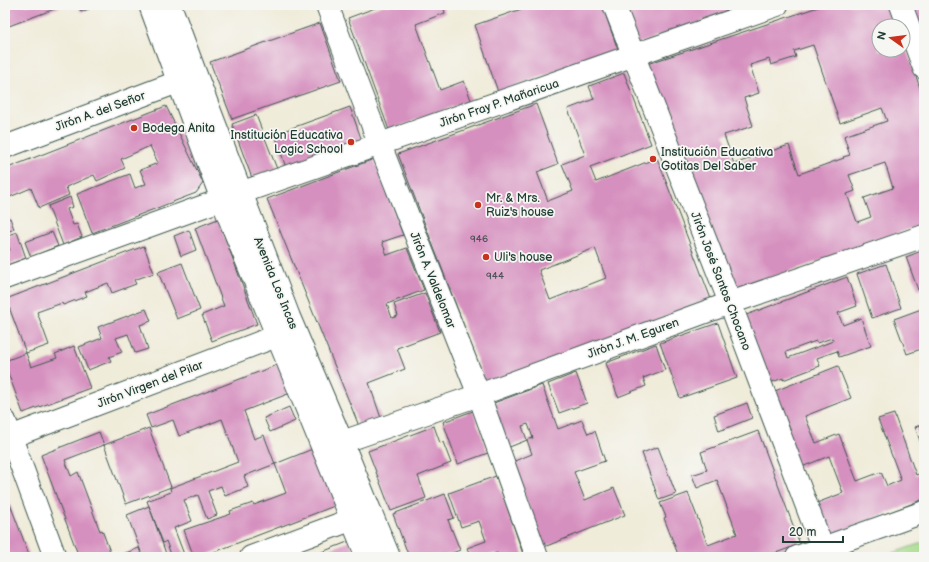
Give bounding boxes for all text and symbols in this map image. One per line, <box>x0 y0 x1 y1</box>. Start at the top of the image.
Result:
north arrow <box>871 18 911 58</box>
text: N <box>874 30 889 41</box>
street label: Jirón Fray P. Mañaricua <box>437 76 561 131</box>
street label: Jirón A. del Señor <box>53 88 148 135</box>
place label: Bodega Anita <box>142 121 215 136</box>
marker: Bodega Anita <box>129 123 139 133</box>
place label: Institución Educativa Logic School <box>231 128 343 157</box>
marker: Institución Educativa Logic School <box>346 137 356 147</box>
place label: Institución Educativa Gotitas Del Saber <box>661 145 774 174</box>
marker: Institución Educativa Gotitas Del Saber <box>648 154 658 164</box>
place label: Mr. & Mrs. Ruiz's house <box>486 191 554 220</box>
marker: Mr. & Mrs. Ruiz's house <box>473 200 483 210</box>
street label: Jirón José Santos Chocano <box>687 210 754 353</box>
street label: Jirón A. Valdelomar <box>406 230 459 331</box>
house number: 946 <box>470 233 488 245</box>
street label: Avenida Los Incas <box>250 235 301 332</box>
place label: Uli's house <box>494 250 552 265</box>
marker: Uli's house <box>481 252 491 262</box>
house number: 944 <box>486 270 504 282</box>
street label: Jirón J. M. Eguren <box>585 315 681 362</box>
street label: Jirón Virgen del Pilar <box>95 357 206 412</box>
scale bar <box>783 518 843 544</box>
text: 20 m <box>789 525 816 540</box>

